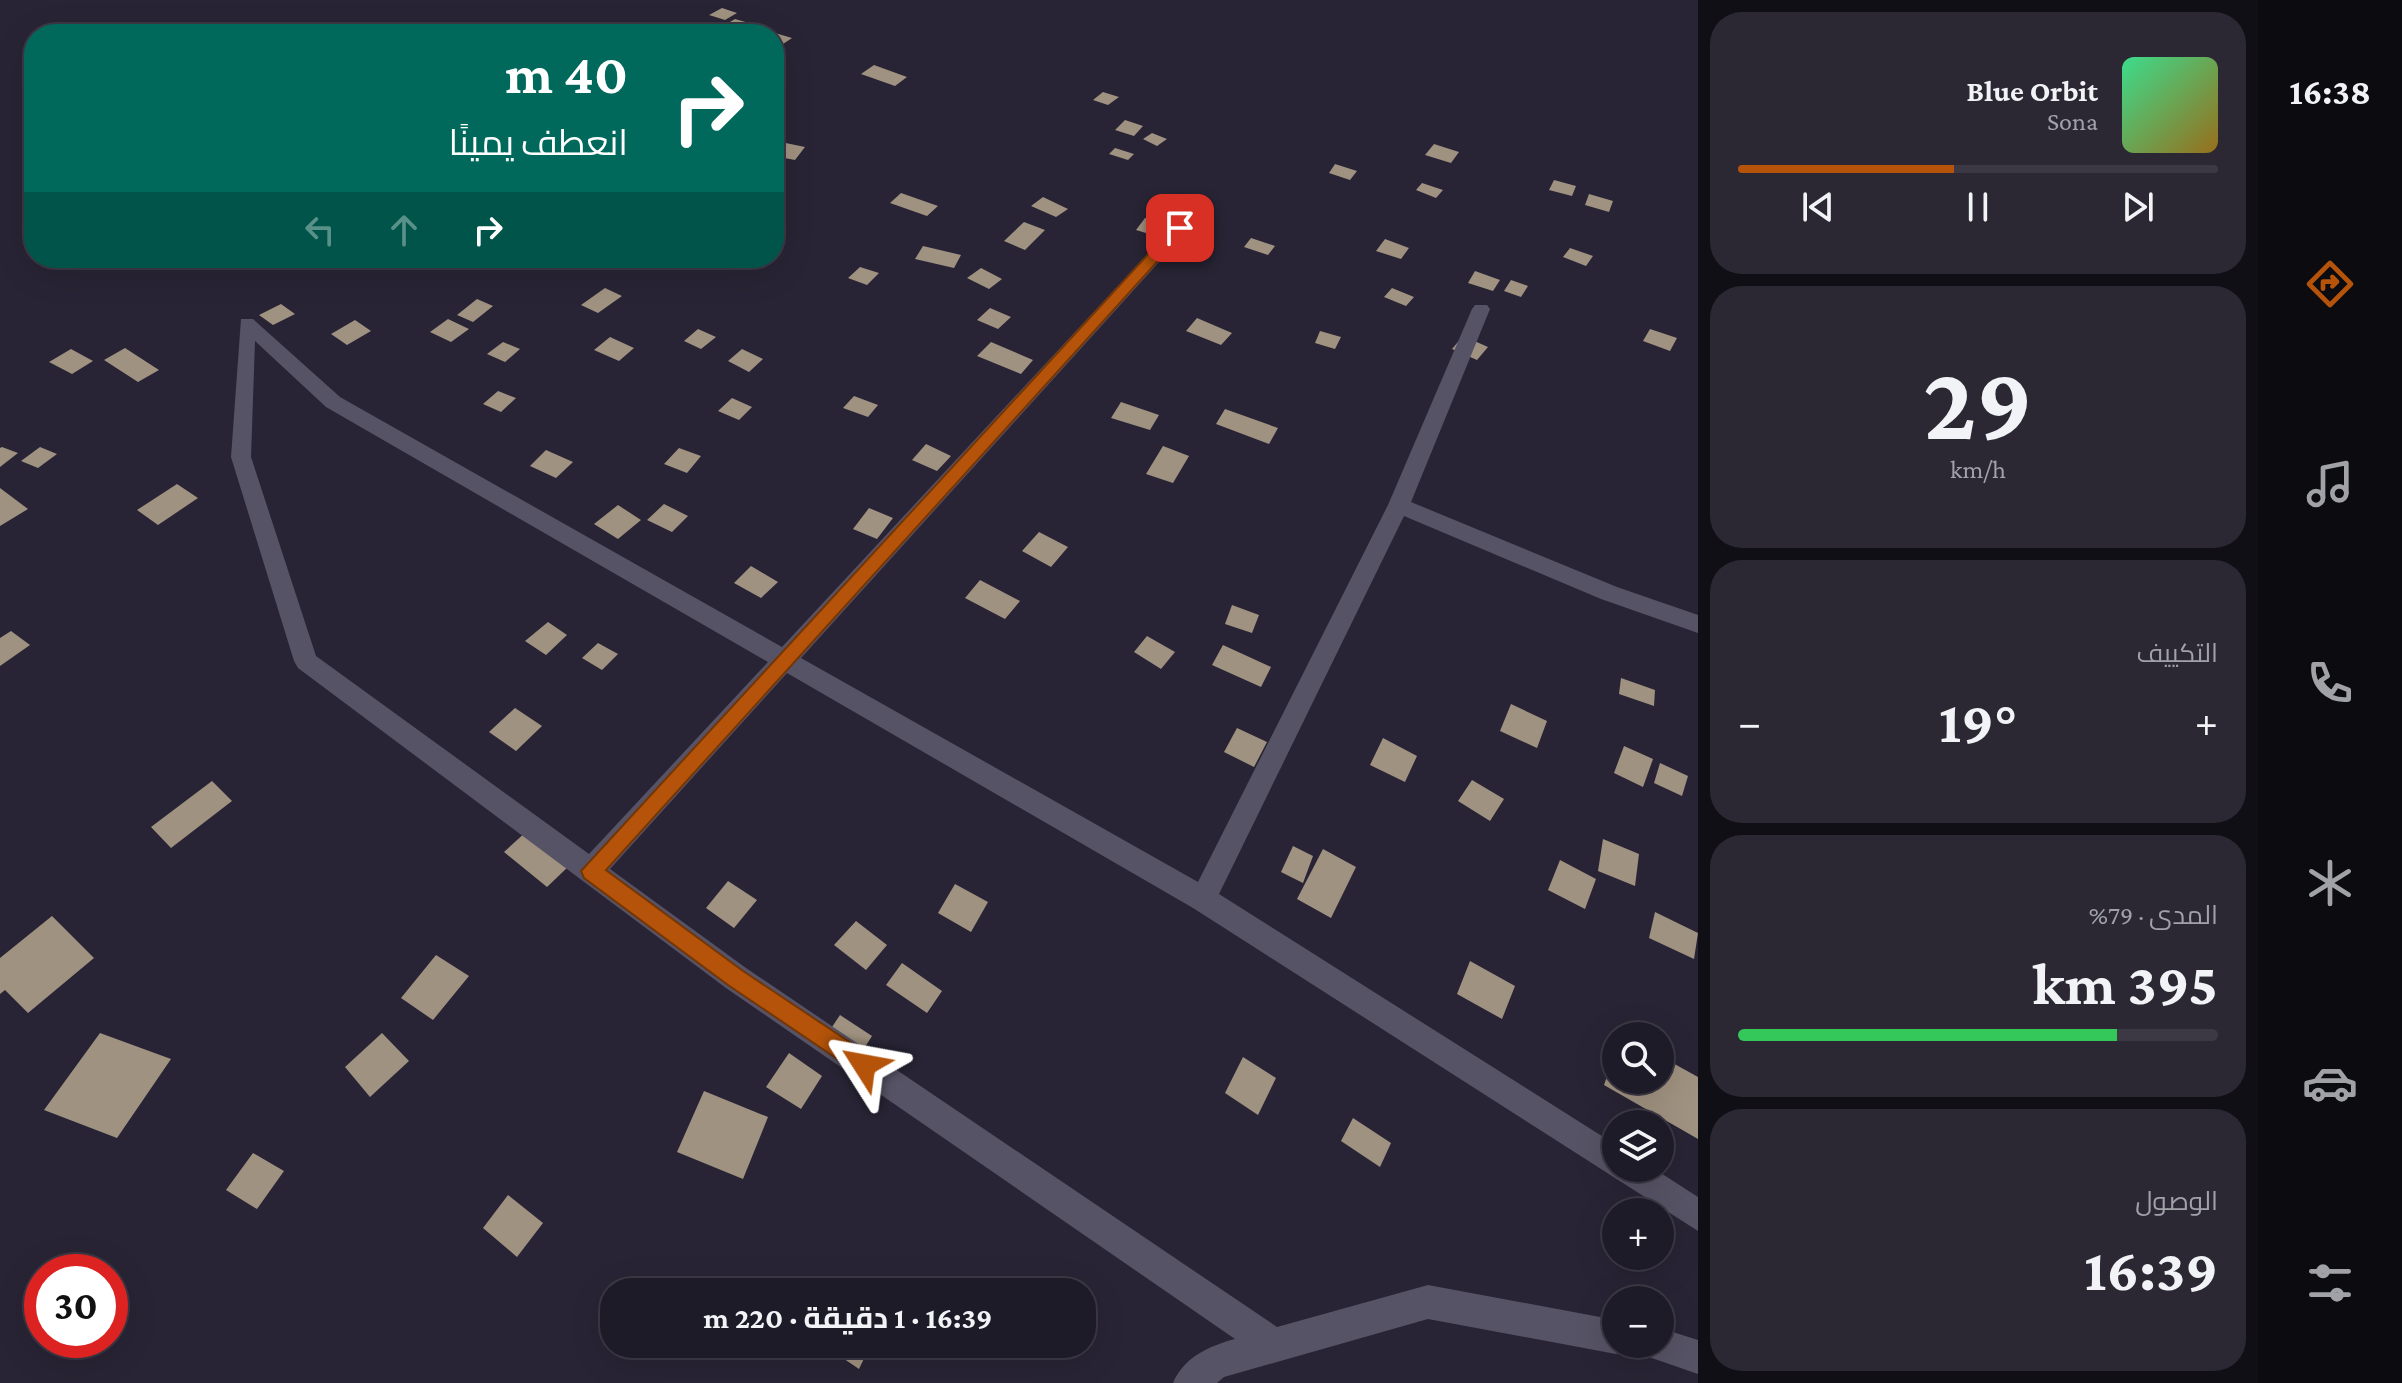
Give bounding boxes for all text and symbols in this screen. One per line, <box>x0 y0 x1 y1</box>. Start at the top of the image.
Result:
text: 40 m <box>506 43 628 105</box>
icon: right <box>656 56 760 160</box>
text: 16:38 <box>2289 72 2371 112</box>
text: Blue Orbit <box>1967 74 2098 107</box>
text: Sona <box>2047 107 2098 136</box>
text: انعطف يمينًا <box>448 123 628 163</box>
icon: previous <box>1796 185 1840 229</box>
icon: pause <box>1956 185 2000 229</box>
icon: next <box>2116 185 2160 229</box>
pin <box>1146 194 1214 262</box>
icon: arrive <box>1158 206 1202 250</box>
icon: left <box>298 208 342 252</box>
icon: ahead <box>382 208 426 252</box>
icon: right <box>466 208 510 252</box>
icon: directions <box>2302 256 2358 312</box>
text: 29 <box>1923 345 2033 460</box>
text: km/h <box>1950 455 2006 484</box>
icon: music <box>2302 456 2358 512</box>
text: التكييف <box>2136 639 2218 668</box>
icon: phone <box>2302 655 2358 711</box>
text: 19° <box>1939 688 2017 755</box>
text: − <box>1738 698 1761 746</box>
text: + <box>2195 698 2218 746</box>
icon: climate <box>2302 855 2358 911</box>
text: المدى · 79% <box>2089 901 2218 930</box>
text: 395 km <box>2032 950 2218 1017</box>
map controls <box>1602 1022 1674 1358</box>
button: search <box>1602 1022 1674 1094</box>
position arrow <box>822 1023 906 1107</box>
icon: car <box>2302 1055 2358 1111</box>
button: layers <box>1602 1110 1674 1182</box>
text: الوصول <box>2135 1187 2218 1216</box>
button: + <box>1602 1198 1674 1270</box>
text: 16:39 <box>2084 1236 2218 1303</box>
speed limit sign: 30 <box>24 1254 128 1358</box>
icon: filters <box>2302 1255 2358 1311</box>
button: − <box>1602 1286 1674 1358</box>
text: 16:39 · 1 دقيقة · 220 m <box>704 1301 992 1334</box>

